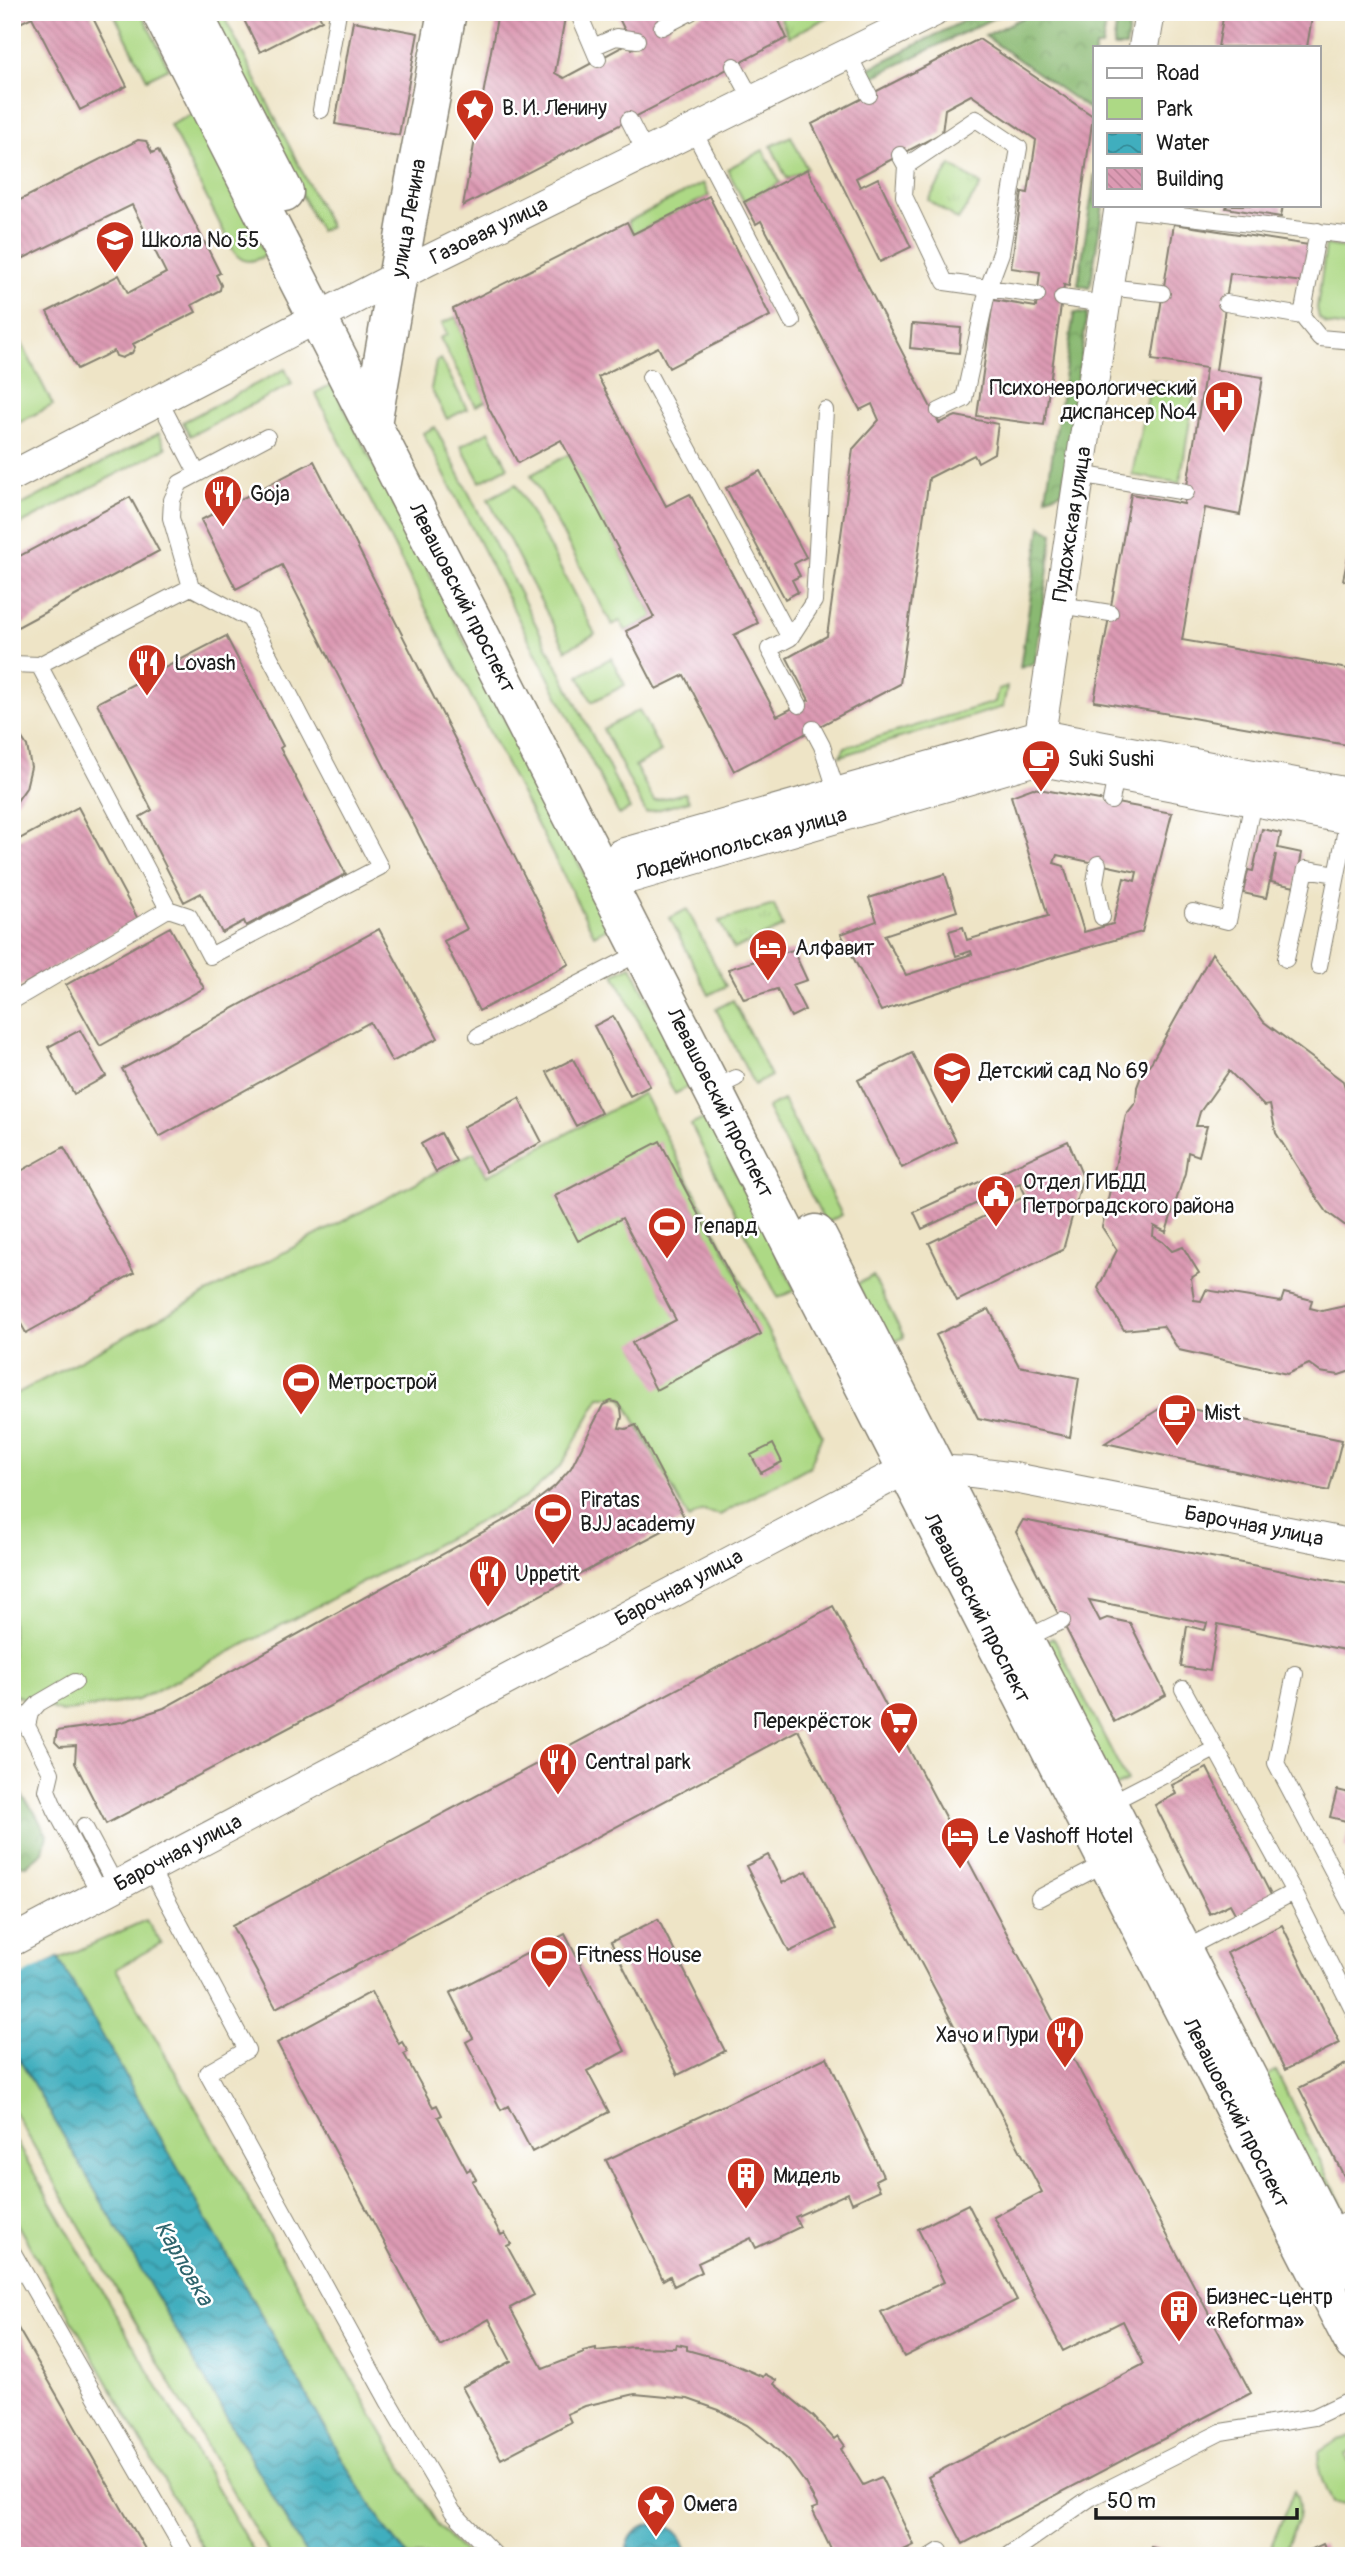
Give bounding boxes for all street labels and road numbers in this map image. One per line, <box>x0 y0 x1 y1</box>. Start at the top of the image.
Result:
street label: улица Ленина <box>385 157 433 280</box>
street label: Газовая улица <box>426 191 552 271</box>
street label: Пудожская улица <box>1046 444 1098 604</box>
street label: Левашовский проспект <box>402 497 522 698</box>
street label: Лодейнопольская улица <box>631 801 850 887</box>
street label: Левашовский проспект <box>660 1002 780 1203</box>
street label: Барочная улица <box>1182 1499 1326 1553</box>
street label: Левашовский проспект <box>917 1507 1037 1708</box>
street label: Барочная улица <box>610 1543 748 1633</box>
street label: Барочная улица <box>109 1808 247 1898</box>
street label: Левашовский проспект <box>1176 2012 1296 2213</box>

